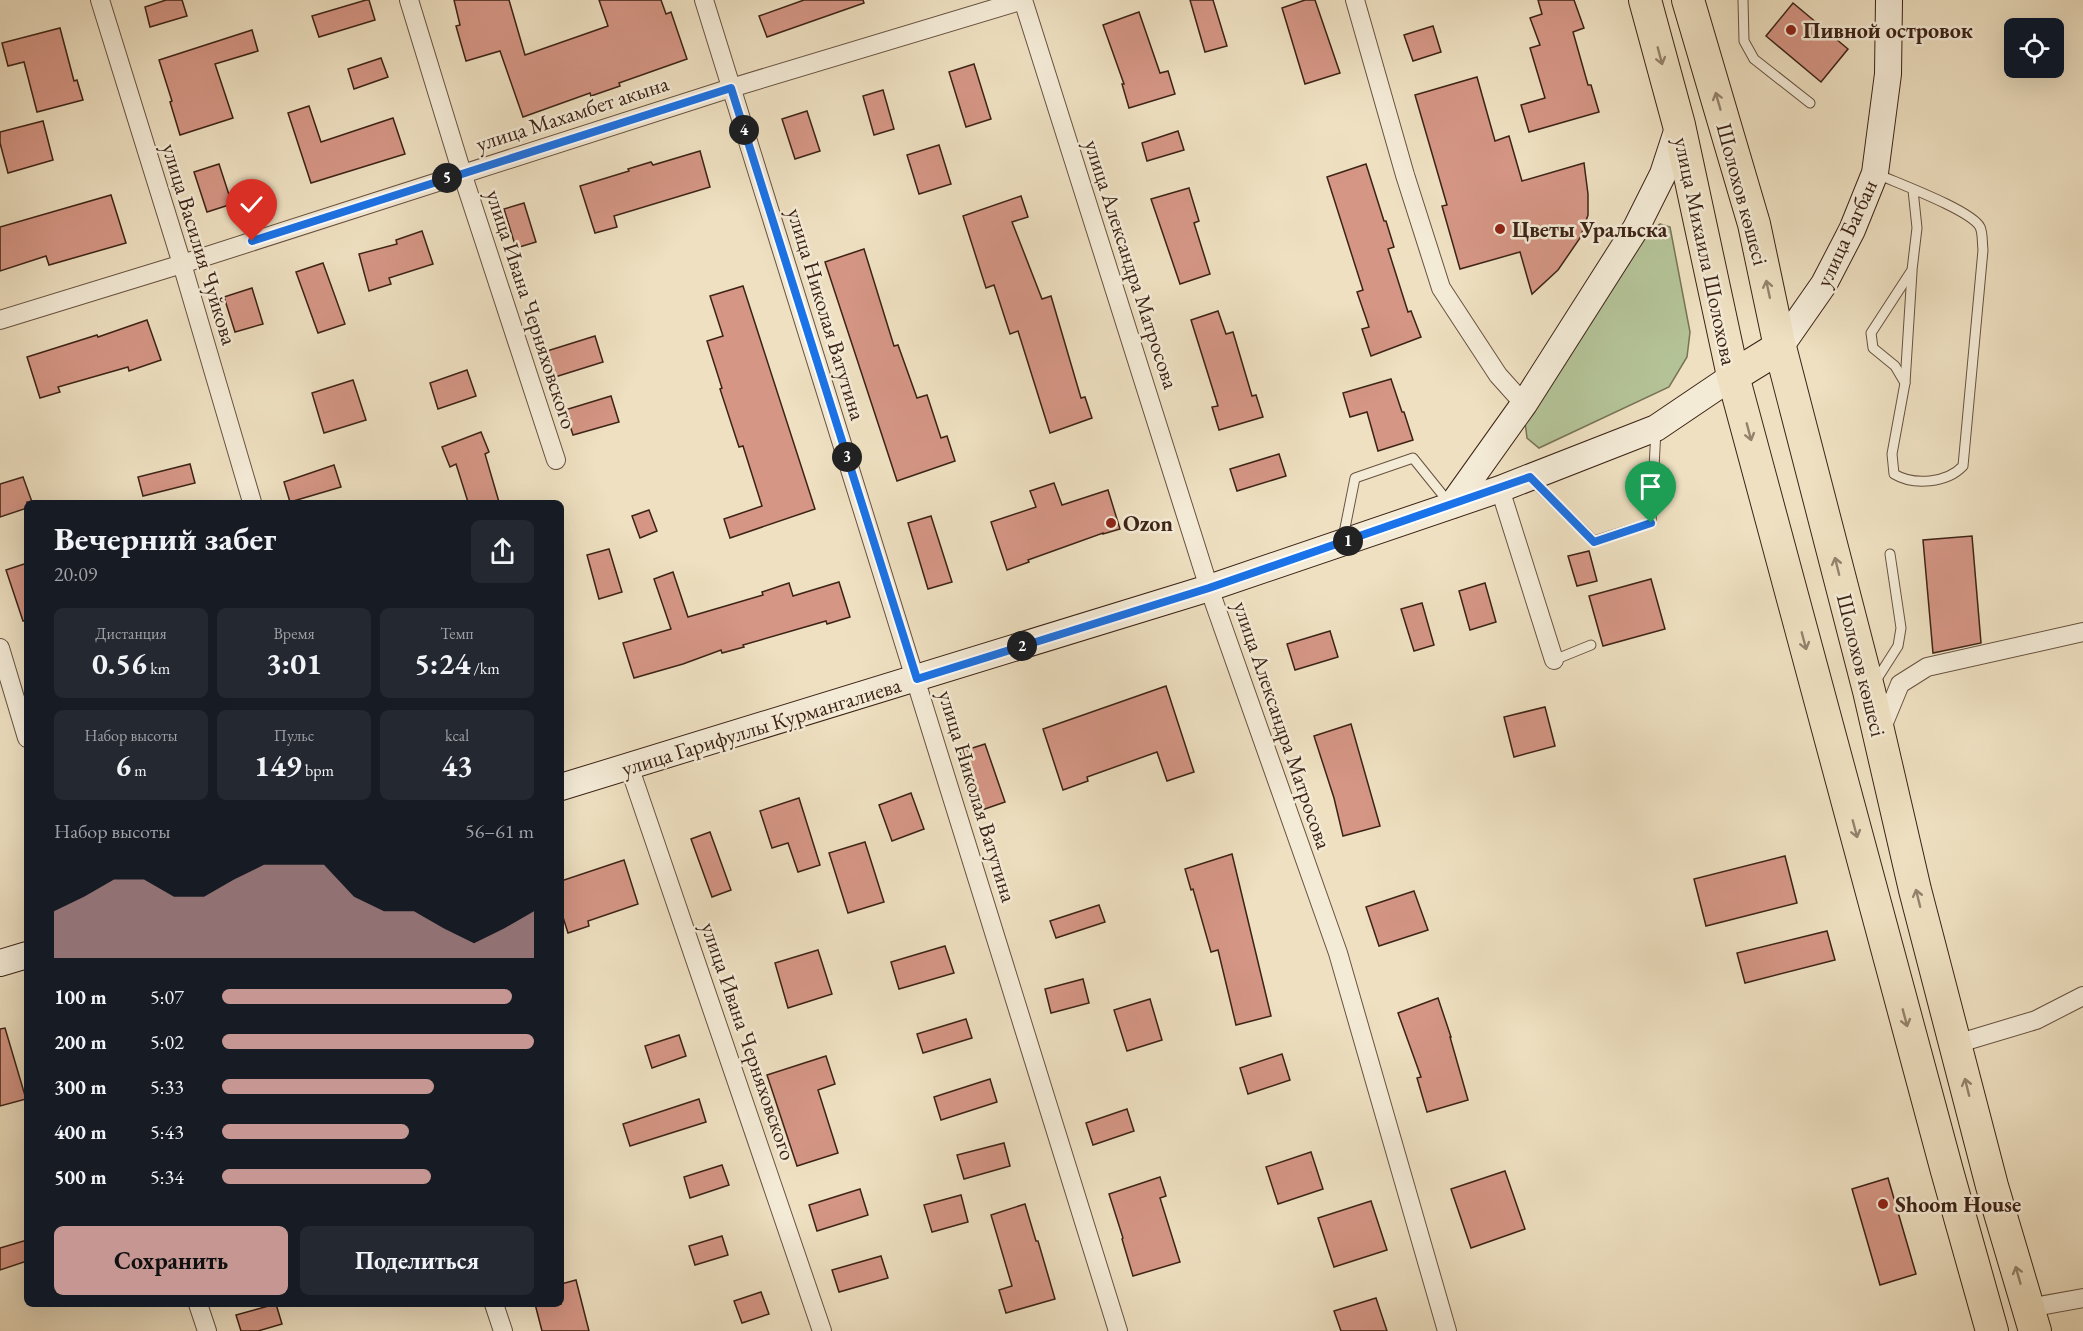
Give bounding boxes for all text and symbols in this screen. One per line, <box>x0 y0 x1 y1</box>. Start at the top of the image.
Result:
place label: Пивной островок <box>1803 16 1974 45</box>
map controls <box>2004 18 2064 78</box>
button: locate <box>2004 18 2064 78</box>
marker: Пивной островок <box>1784 23 1798 37</box>
one-way arrow <box>1655 47 1666 66</box>
street label: улица Махамбет акына <box>472 69 672 158</box>
one-way arrow <box>1712 92 1723 111</box>
pin: 4 <box>729 115 759 145</box>
text: 4 <box>740 119 748 140</box>
street label: Шолохов көшесі <box>1710 120 1775 269</box>
street label: улица Михаила Шолохова <box>1667 135 1744 368</box>
street label: улица Александра Матросова <box>1078 136 1186 393</box>
street label: улица Василия Чуйкова <box>155 140 244 349</box>
pin: 5 <box>432 163 462 193</box>
text: 5 <box>443 167 451 188</box>
street label: улица Багбан <box>1809 175 1884 292</box>
pin <box>226 179 277 241</box>
street label: улица Ивана Черняховского <box>479 186 584 433</box>
icon: check <box>235 188 268 221</box>
street label: улица Николая Ватутина <box>780 204 873 424</box>
place label: Цветы Уральска <box>1512 215 1668 244</box>
marker: Цветы Уральска <box>1493 222 1507 236</box>
one-way arrow <box>1762 280 1773 300</box>
one-way arrow <box>1743 423 1755 442</box>
pin: 3 <box>832 442 862 472</box>
text: 3 <box>843 446 851 467</box>
pin <box>1625 461 1676 523</box>
icon: arrive <box>1634 470 1667 503</box>
place label: Ozon <box>1123 509 1173 538</box>
marker: Ozon <box>1104 516 1118 530</box>
text: Вечерний забег <box>54 517 276 560</box>
button: share <box>471 520 534 583</box>
pin: 1 <box>1333 526 1363 556</box>
text: 1 <box>1344 530 1352 551</box>
one-way arrow <box>1831 557 1842 576</box>
text: 20:09 <box>54 561 97 587</box>
street label: Шолохов көшесі <box>1830 591 1893 740</box>
street label: улица Александра Матросова <box>1226 597 1339 853</box>
text: Дистанция <box>95 623 167 644</box>
text: Время <box>273 623 315 644</box>
text: Темп <box>440 623 474 644</box>
pin: 2 <box>1007 631 1037 661</box>
one-way arrow <box>1799 631 1811 650</box>
text: 2 <box>1018 635 1026 656</box>
text: 0.56 <box>92 644 147 683</box>
text: 3:01 <box>266 644 322 683</box>
text: 5:24 <box>414 644 470 683</box>
text: km <box>147 658 170 679</box>
text: /km <box>470 658 500 679</box>
street label: улица Гарифуллы Курмангалиева <box>618 670 905 783</box>
street label: улица Николая Ватутина <box>931 686 1024 906</box>
text: Набор высоты <box>84 725 178 746</box>
text: Пульс <box>274 725 314 746</box>
text: kcal <box>445 725 469 746</box>
text: 6 <box>115 746 131 785</box>
text: 149 <box>254 746 302 785</box>
text: 43 <box>441 746 473 785</box>
text: m <box>131 760 147 781</box>
text: bpm <box>302 760 334 781</box>
text: Набор высоты <box>54 818 170 844</box>
text: 56–61 m <box>465 818 534 844</box>
one-way arrow <box>1850 820 1861 839</box>
one-way arrow <box>1911 889 1923 908</box>
street label: улица Ивана Черняховского <box>694 918 803 1164</box>
text: 100 m <box>54 984 107 1010</box>
text: 5:07 <box>150 984 184 1010</box>
one-way arrow <box>1900 1008 1912 1027</box>
text: 200 m <box>54 1029 107 1055</box>
text: 5:02 <box>150 1029 184 1055</box>
text: 300 m <box>54 1074 107 1100</box>
text: 5:33 <box>150 1074 184 1100</box>
one-way arrow <box>1960 1078 1972 1097</box>
text: 400 m <box>54 1119 107 1145</box>
text: 5:43 <box>150 1119 184 1145</box>
text: 500 m <box>54 1164 107 1190</box>
text: 5:34 <box>150 1164 184 1190</box>
place label: Shoom House <box>1895 1190 2021 1219</box>
marker: Shoom House <box>1876 1197 1890 1211</box>
button: Сохранить <box>54 1226 288 1295</box>
button: Поделиться <box>300 1226 534 1295</box>
one-way arrow <box>2012 1266 2023 1285</box>

